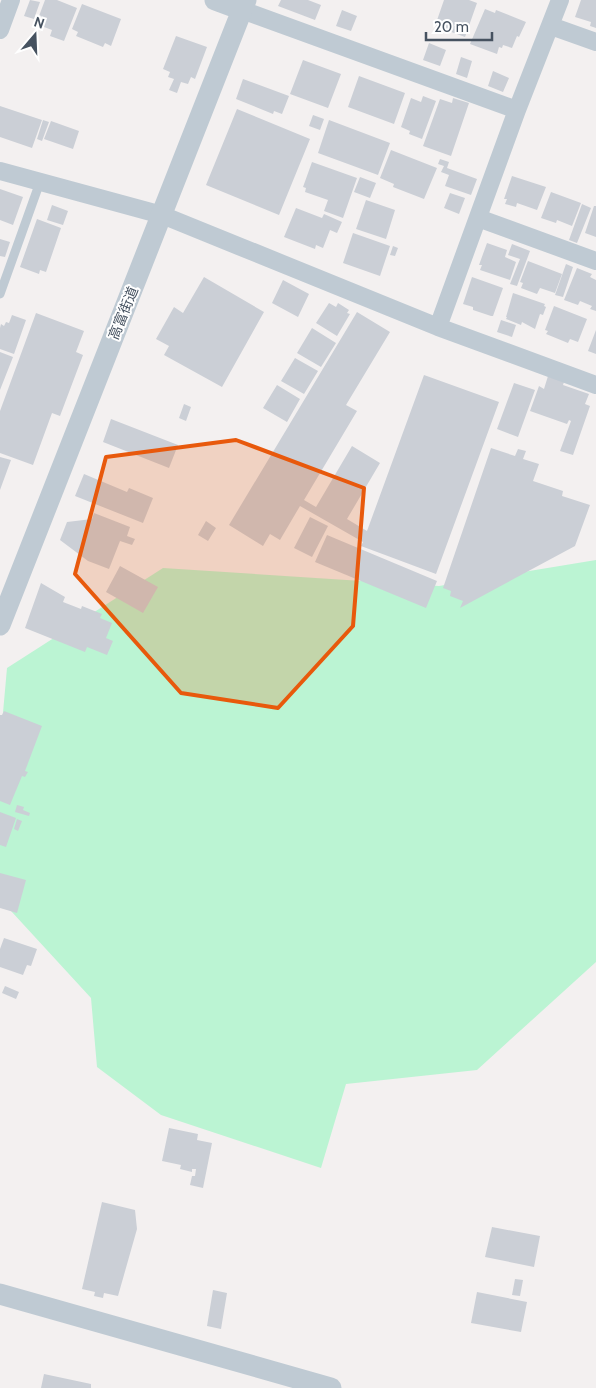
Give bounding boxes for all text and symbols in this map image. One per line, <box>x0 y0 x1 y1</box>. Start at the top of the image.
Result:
north arrow <box>10 10 60 60</box>
scale bar <box>426 10 492 42</box>
text: N <box>32 13 47 33</box>
text: 20 m <box>434 18 469 36</box>
street label: 高富街道 <box>104 284 142 342</box>

